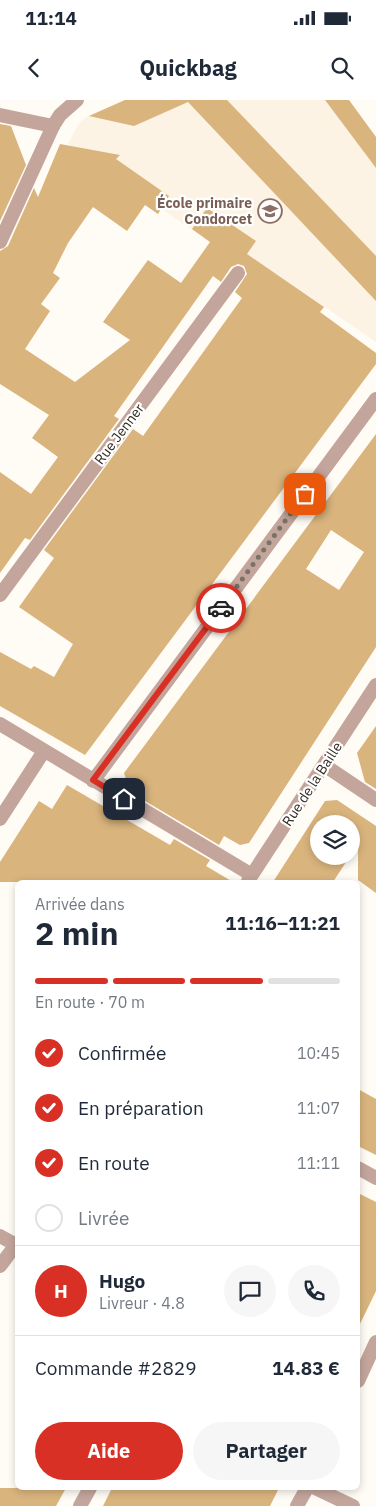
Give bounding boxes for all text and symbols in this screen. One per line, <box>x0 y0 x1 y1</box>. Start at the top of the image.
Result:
text: 11:14 <box>25 6 77 30</box>
text: Quickbag <box>139 53 237 82</box>
icon: back <box>20 54 48 82</box>
icon: search <box>328 54 356 82</box>
place label: École primaire Condorcet <box>157 193 252 228</box>
school or university icon: École primaire Condorcet <box>257 198 283 224</box>
street label: Rue Jenner <box>90 400 148 468</box>
pin <box>284 473 326 515</box>
icon: bag <box>291 480 319 508</box>
courier <box>196 583 246 633</box>
icon: car <box>207 594 235 622</box>
street label: Rue de la Baille <box>278 738 346 830</box>
pin <box>103 778 145 820</box>
icon: home <box>110 785 138 813</box>
map controls <box>310 815 360 865</box>
button: layers <box>310 815 360 865</box>
text: Arrivée dans <box>35 894 125 914</box>
text: 11:16–11:21 <box>225 911 340 935</box>
text: 2 min <box>35 912 119 954</box>
text: En route · 70 m <box>35 992 145 1012</box>
icon: check <box>35 1039 63 1067</box>
text: Confirmée <box>78 1041 166 1065</box>
text: 10:45 <box>297 1043 340 1063</box>
icon: check <box>35 1094 63 1122</box>
text: En préparation <box>78 1096 204 1120</box>
text: 11:07 <box>297 1098 340 1118</box>
icon: check <box>35 1149 63 1177</box>
text: En route <box>78 1151 150 1175</box>
text: 11:11 <box>297 1153 340 1173</box>
text: Livrée <box>78 1206 129 1230</box>
button: chat <box>224 1265 276 1317</box>
button: phone <box>288 1265 340 1317</box>
text: Hugo <box>99 1269 145 1293</box>
text: H <box>54 1279 68 1303</box>
text: Livreur · 4.8 <box>99 1293 185 1313</box>
text: Commande #2829 <box>35 1356 197 1380</box>
text: 14.83 € <box>272 1356 340 1380</box>
button: Aide <box>35 1422 183 1480</box>
button: Partager <box>193 1422 340 1480</box>

